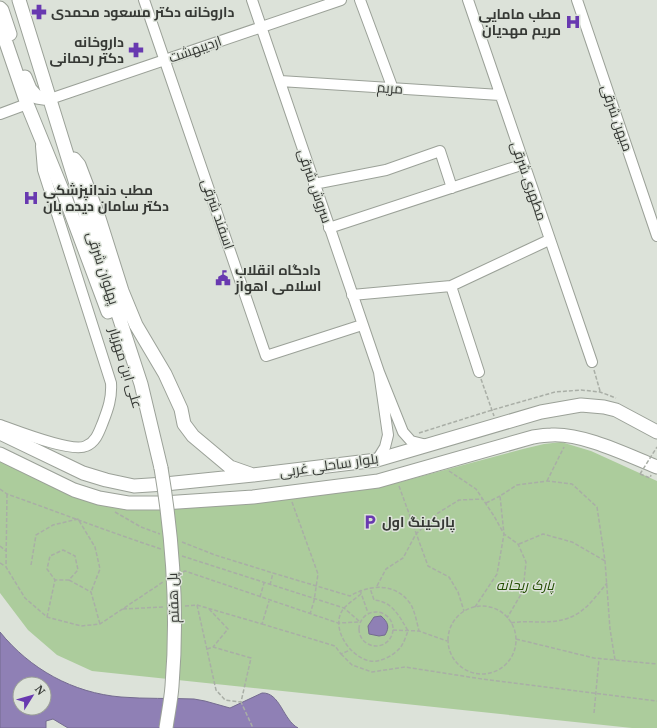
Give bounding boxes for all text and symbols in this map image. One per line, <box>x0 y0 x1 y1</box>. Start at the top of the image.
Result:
place label: داروخانه دکتر مسعود محمدی <box>51 2 234 21</box>
pharmacy icon: داروخانه دکتر مسعود محمدی <box>30 3 48 21</box>
place label: مطب مامایی مریم مهدیان <box>478 4 561 40</box>
hospital icon: مطب مامایی مریم مهدیان <box>564 13 582 31</box>
street label: اردیبهشت <box>166 31 224 66</box>
place label: داروخانه دکتر رحمانی <box>49 32 124 67</box>
pharmacy icon: داروخانه دکتر رحمانی <box>127 41 145 59</box>
street label: مریم <box>376 77 404 99</box>
street label: میهن شرقی <box>597 82 638 154</box>
street label: مطهری شرقی <box>507 139 552 223</box>
street label: سروش شرقی <box>294 146 337 226</box>
street label: اسفند شرقی <box>198 176 239 252</box>
place label: مطب دندانپزشکی دکتر سامان دیده بان <box>43 180 169 215</box>
hospital icon: مطب دندانپزشکی دکتر سامان دیده بان <box>22 189 40 207</box>
street label: پهلوان شرقی <box>82 229 124 307</box>
place label: دادگاه انقلاب اسلامی اهواز <box>234 260 321 295</box>
public building icon: دادگاه انقلاب اسلامی اهواز <box>214 269 232 287</box>
street label: علی ابن مهزیار <box>105 324 148 411</box>
street label: بلوار ساحلی غربی <box>278 448 380 481</box>
place label: پارکینگ اول <box>382 512 455 533</box>
parking icon: پارکینگ اول <box>361 513 379 531</box>
street label: پل هفتم <box>162 572 184 624</box>
park label: پارک ریحانه <box>496 575 555 595</box>
north arrow <box>12 676 52 716</box>
text: N <box>32 682 49 698</box>

